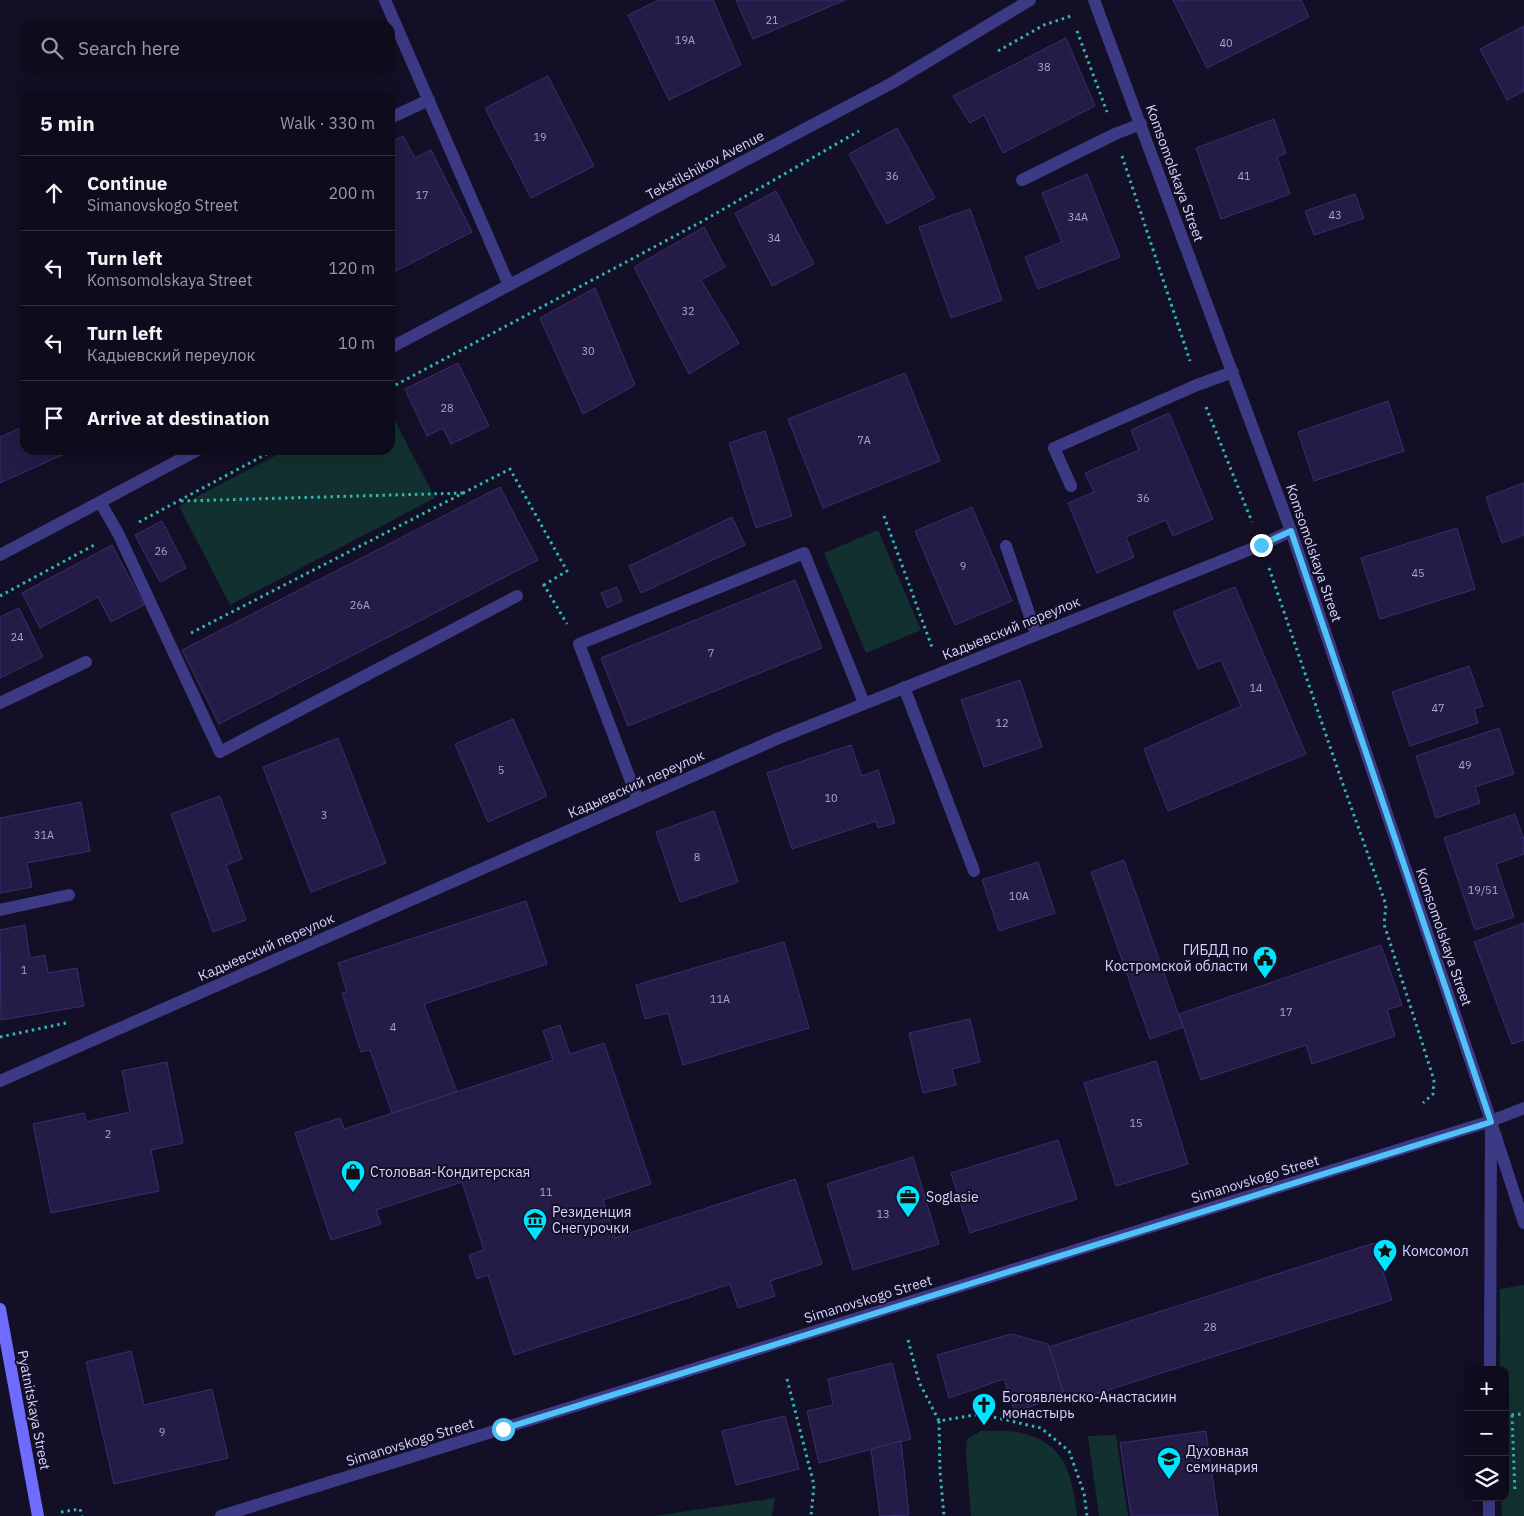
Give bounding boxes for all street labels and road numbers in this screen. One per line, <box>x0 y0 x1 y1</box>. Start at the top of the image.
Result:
street label: Komsomolskaya Street <box>1142 102 1208 244</box>
street label: Tekstilshikov Avenue <box>643 126 767 204</box>
street label: Komsomolskaya Street <box>1282 482 1346 624</box>
street label: Кадыевский переулок <box>939 592 1083 664</box>
street label: Кадыевский переулок <box>565 746 707 822</box>
street label: Komsomolskaya Street <box>1412 866 1476 1008</box>
street label: Кадыевский переулок <box>195 909 337 985</box>
street label: Simanovskogo Street <box>1189 1151 1321 1207</box>
street label: Simanovskogo Street <box>802 1271 934 1327</box>
street label: Pyatnitskaya Street <box>14 1349 54 1471</box>
street label: Simanovskogo Street <box>344 1414 476 1470</box>

